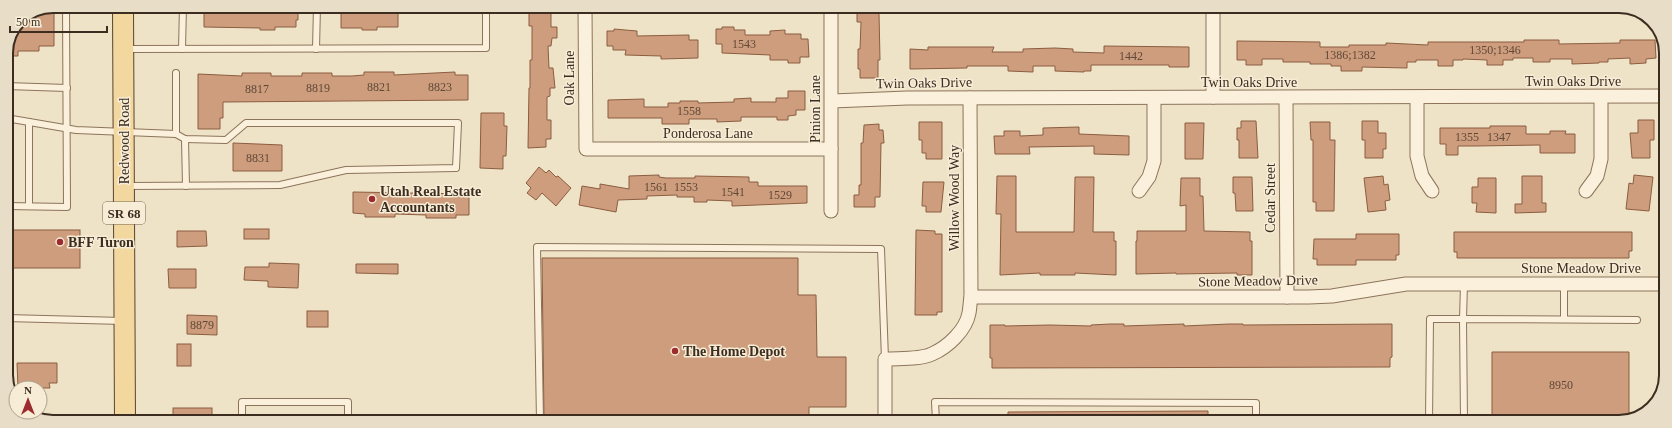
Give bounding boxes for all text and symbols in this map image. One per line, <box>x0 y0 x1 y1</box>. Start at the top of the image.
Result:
scale bar <box>10 8 107 34</box>
text: 50 m <box>16 15 41 29</box>
house number: 1543 <box>732 37 756 51</box>
house number: 1350;1346 <box>1469 43 1521 57</box>
house number: 1386;1382 <box>1324 48 1376 62</box>
house number: 1442 <box>1119 49 1143 63</box>
street label: Oak Lane <box>562 51 577 105</box>
street label: Twin Oaks Drive <box>1525 74 1621 89</box>
street label: Pinion Lane <box>808 75 823 143</box>
street label: Twin Oaks Drive <box>876 75 972 91</box>
street label: Twin Oaks Drive <box>1201 75 1297 90</box>
house number: 8821 <box>367 80 391 94</box>
house number: 8823 <box>428 80 452 94</box>
house number: 8819 <box>306 81 330 95</box>
house number: 8817 <box>245 82 269 96</box>
street label: Redwood Road <box>117 98 132 184</box>
house number: 1558 <box>677 104 701 118</box>
street label: Ponderosa Lane <box>663 126 753 141</box>
house number: 1355 <box>1455 130 1479 144</box>
house number: 1347 <box>1487 130 1511 144</box>
street label: Willow Wood Way <box>947 145 962 251</box>
house number: 8831 <box>246 151 270 165</box>
street label: Cedar Street <box>1263 163 1278 233</box>
house number: 1561 <box>644 180 668 194</box>
house number: 1553 <box>674 180 698 194</box>
place label: Utah Real Estate Accountants <box>380 184 481 215</box>
house number: 1541 <box>721 185 745 199</box>
house number: 1529 <box>768 188 792 202</box>
marker: Utah Real Estate Accountants <box>367 194 377 204</box>
road number: SR 68 <box>103 202 145 224</box>
place label: BFF Turon <box>68 235 134 250</box>
marker: BFF Turon <box>55 237 65 247</box>
street label: Stone Meadow Drive <box>1521 261 1641 276</box>
street label: Stone Meadow Drive <box>1198 272 1318 290</box>
house number: 8879 <box>190 318 214 332</box>
place label: The Home Depot <box>683 344 785 359</box>
marker: The Home Depot <box>670 346 680 356</box>
house number: 8950 <box>1549 378 1573 392</box>
north arrow <box>8 380 48 420</box>
text: N <box>24 384 32 396</box>

